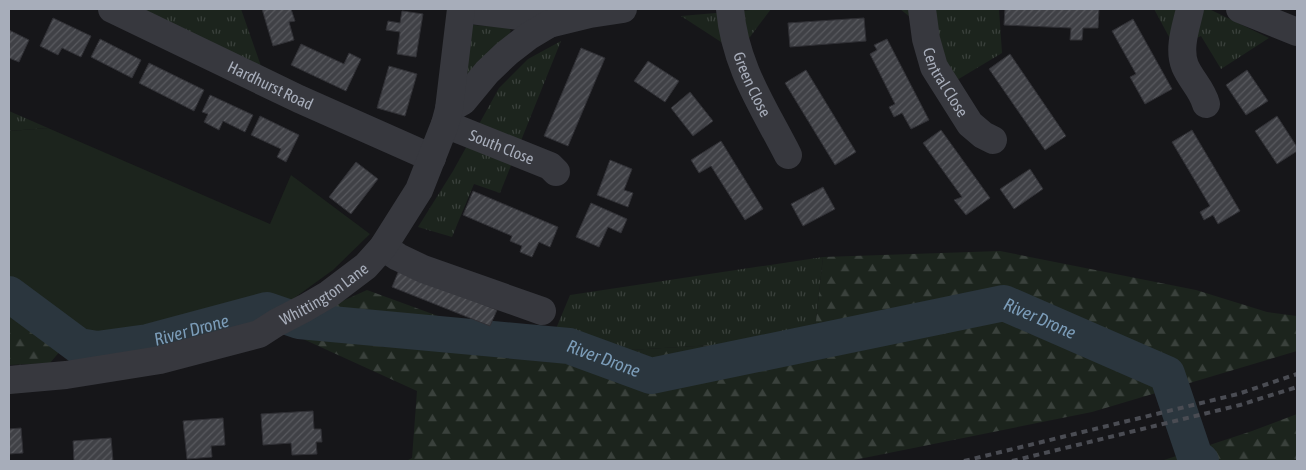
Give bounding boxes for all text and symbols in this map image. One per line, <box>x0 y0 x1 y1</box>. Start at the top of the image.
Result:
street label: Central Close <box>920 45 972 120</box>
street label: Green Close <box>730 50 775 120</box>
street label: Hardhurst Road <box>225 57 316 113</box>
street label: South Close <box>467 126 537 168</box>
street label: Whittington Lane <box>277 259 371 329</box>
water label: River Drone <box>1001 293 1079 343</box>
water label: River Drone <box>152 310 231 350</box>
water label: River Drone <box>564 335 643 381</box>

